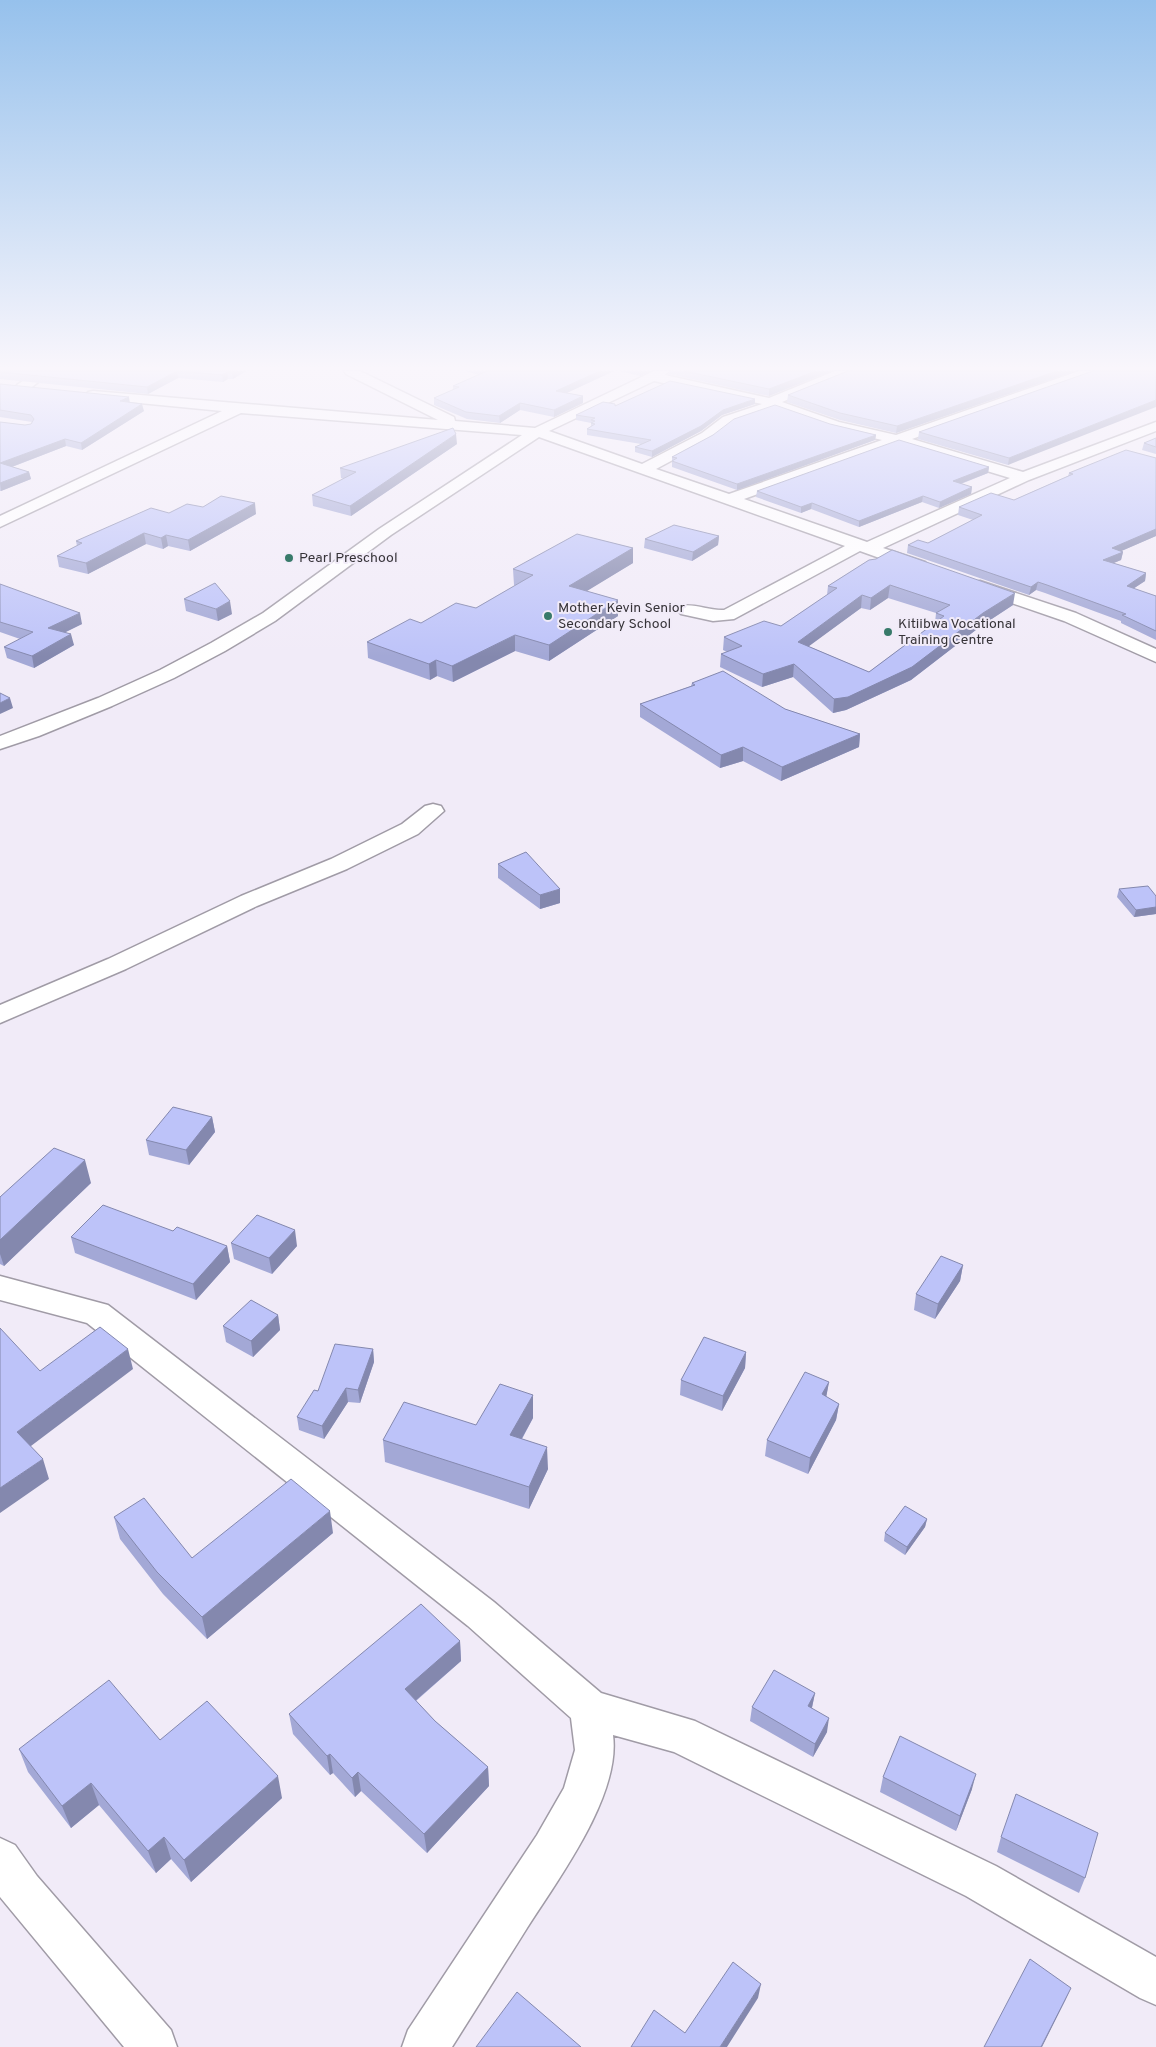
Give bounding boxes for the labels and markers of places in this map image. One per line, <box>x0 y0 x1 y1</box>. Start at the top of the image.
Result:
place label: Pearl Preschool <box>299 550 398 567</box>
marker: Pearl Preschool <box>283 552 295 564</box>
place label: Mother Kevin Senior Secondary School <box>558 600 685 633</box>
marker: Mother Kevin Senior Secondary School <box>542 610 554 622</box>
place label: Kitiibwa Vocational Training Centre <box>898 616 1016 649</box>
marker: Kitiibwa Vocational Training Centre <box>882 626 894 638</box>

